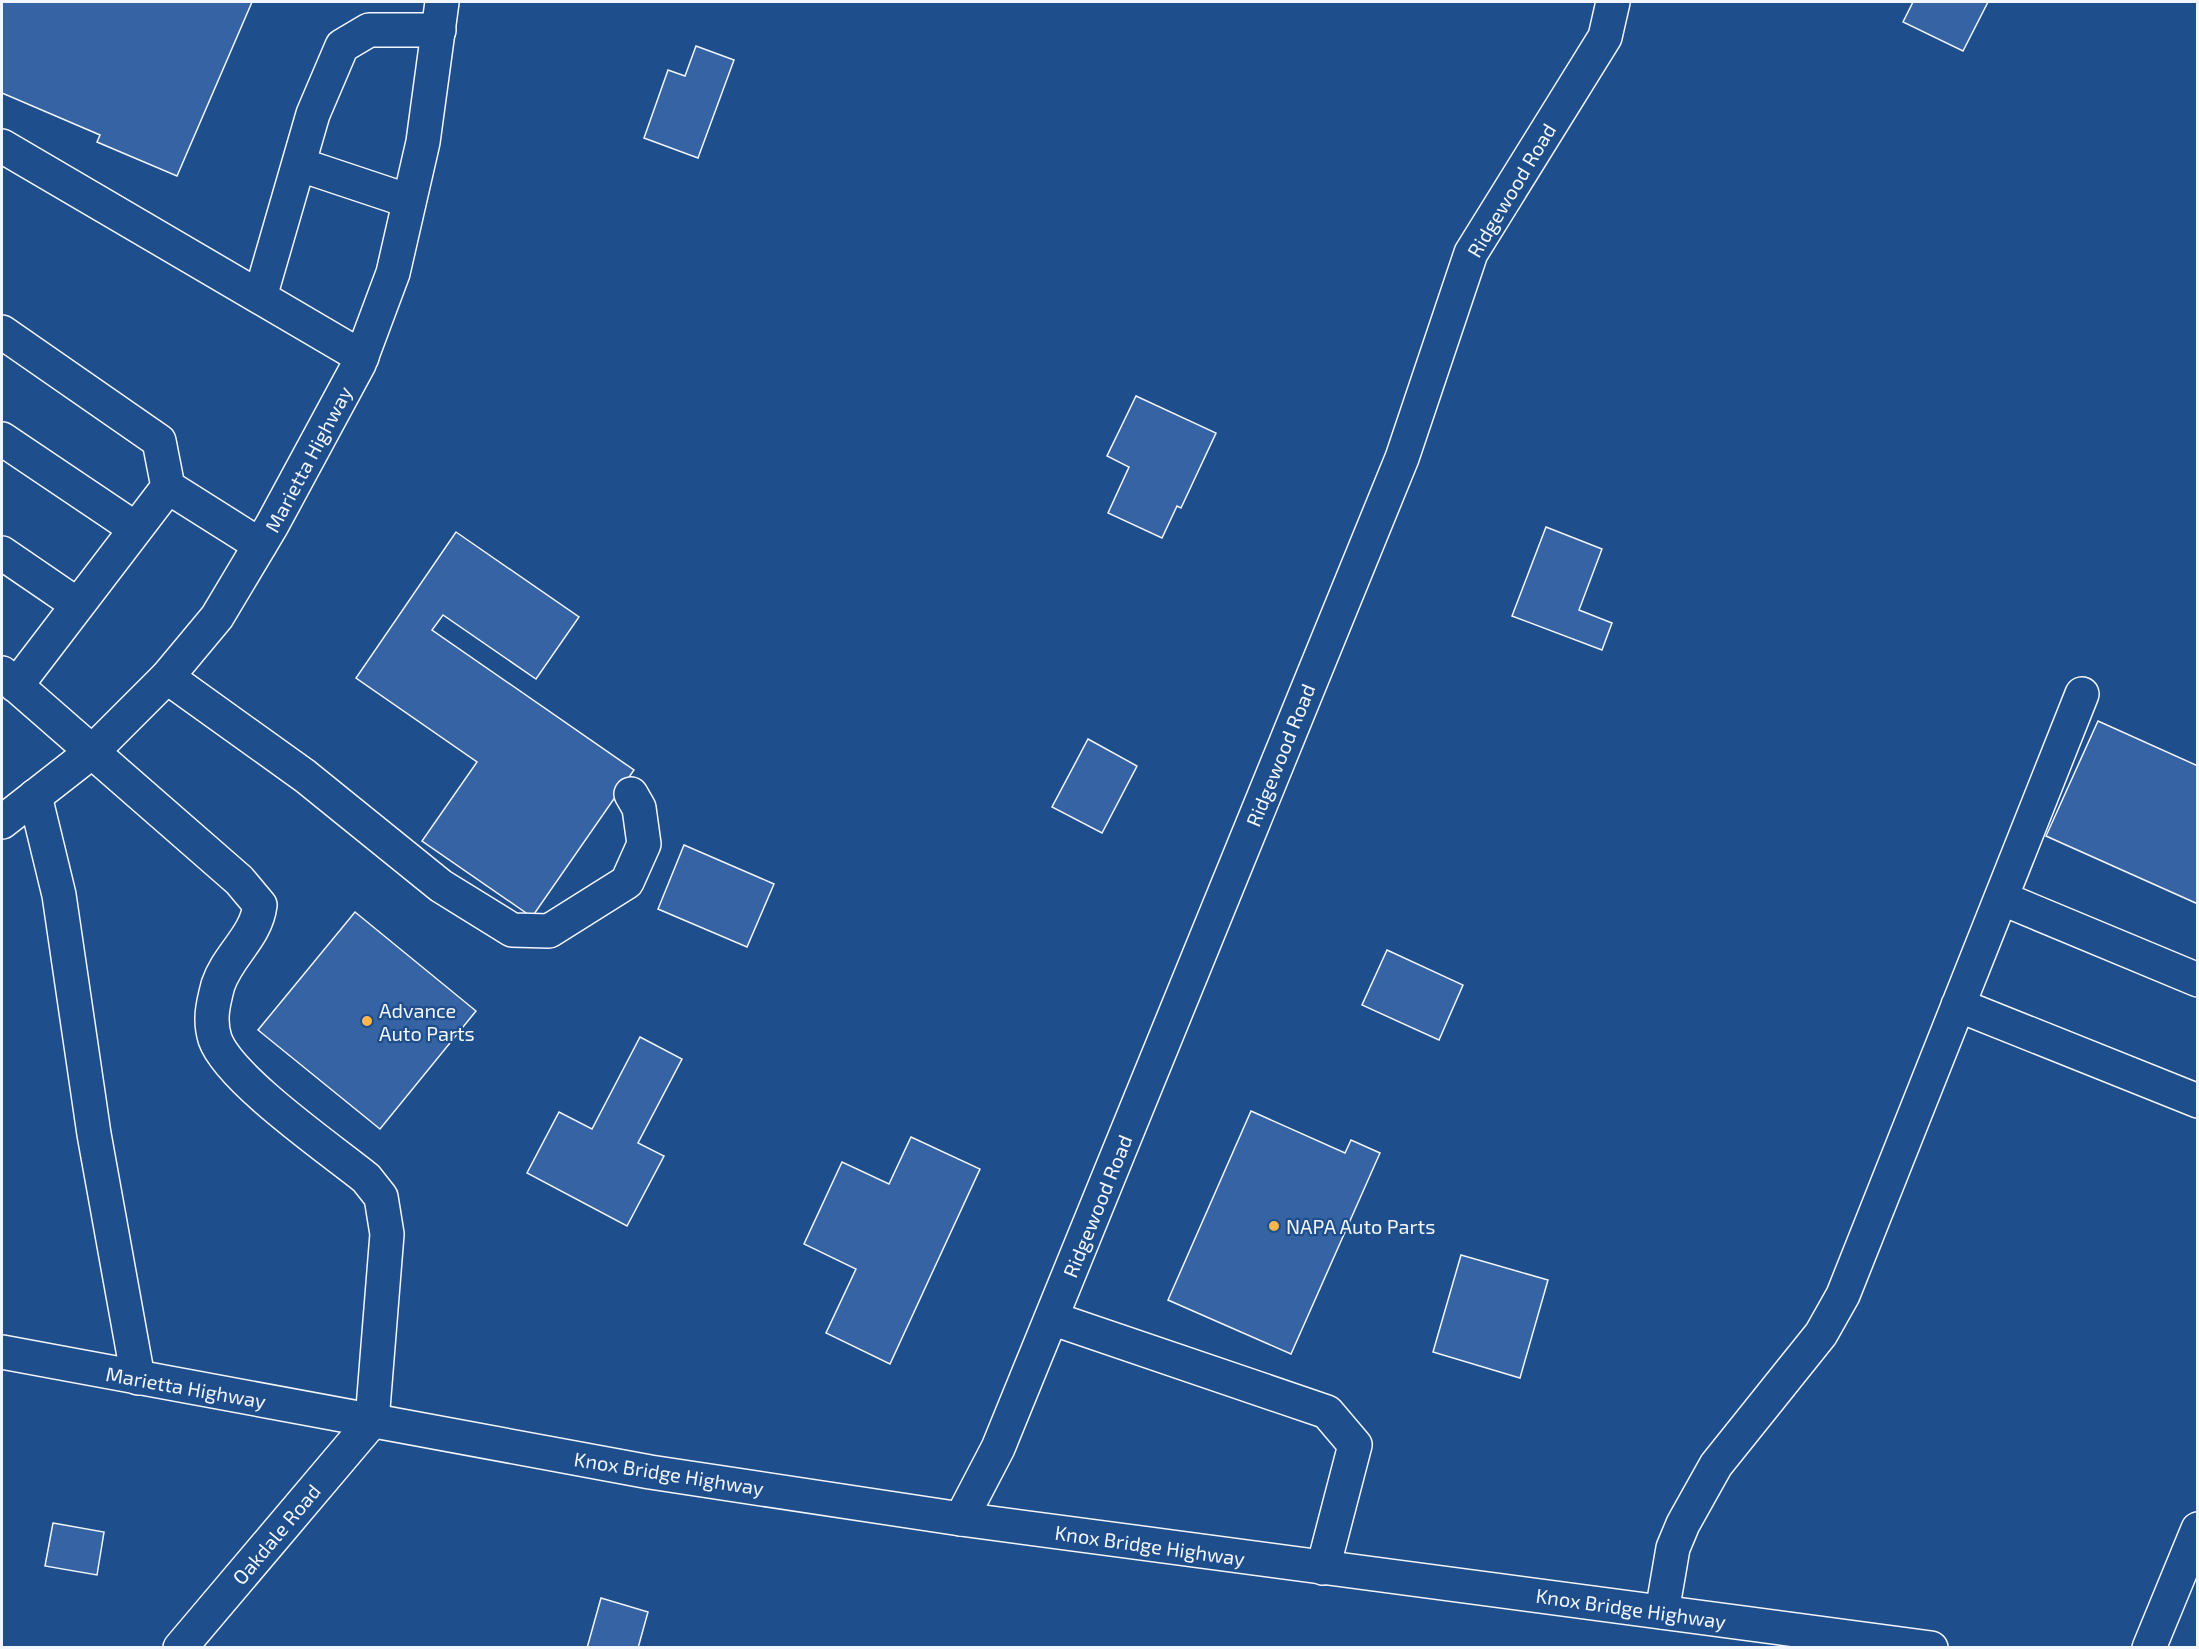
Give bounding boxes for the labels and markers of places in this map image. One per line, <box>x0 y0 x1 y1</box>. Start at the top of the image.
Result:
place label: Advance Auto Parts <box>379 998 475 1045</box>
marker: Advance Auto Parts <box>360 1014 374 1028</box>
place label: NAPA Auto Parts <box>1286 1214 1435 1238</box>
marker: NAPA Auto Parts <box>1267 1219 1281 1233</box>

